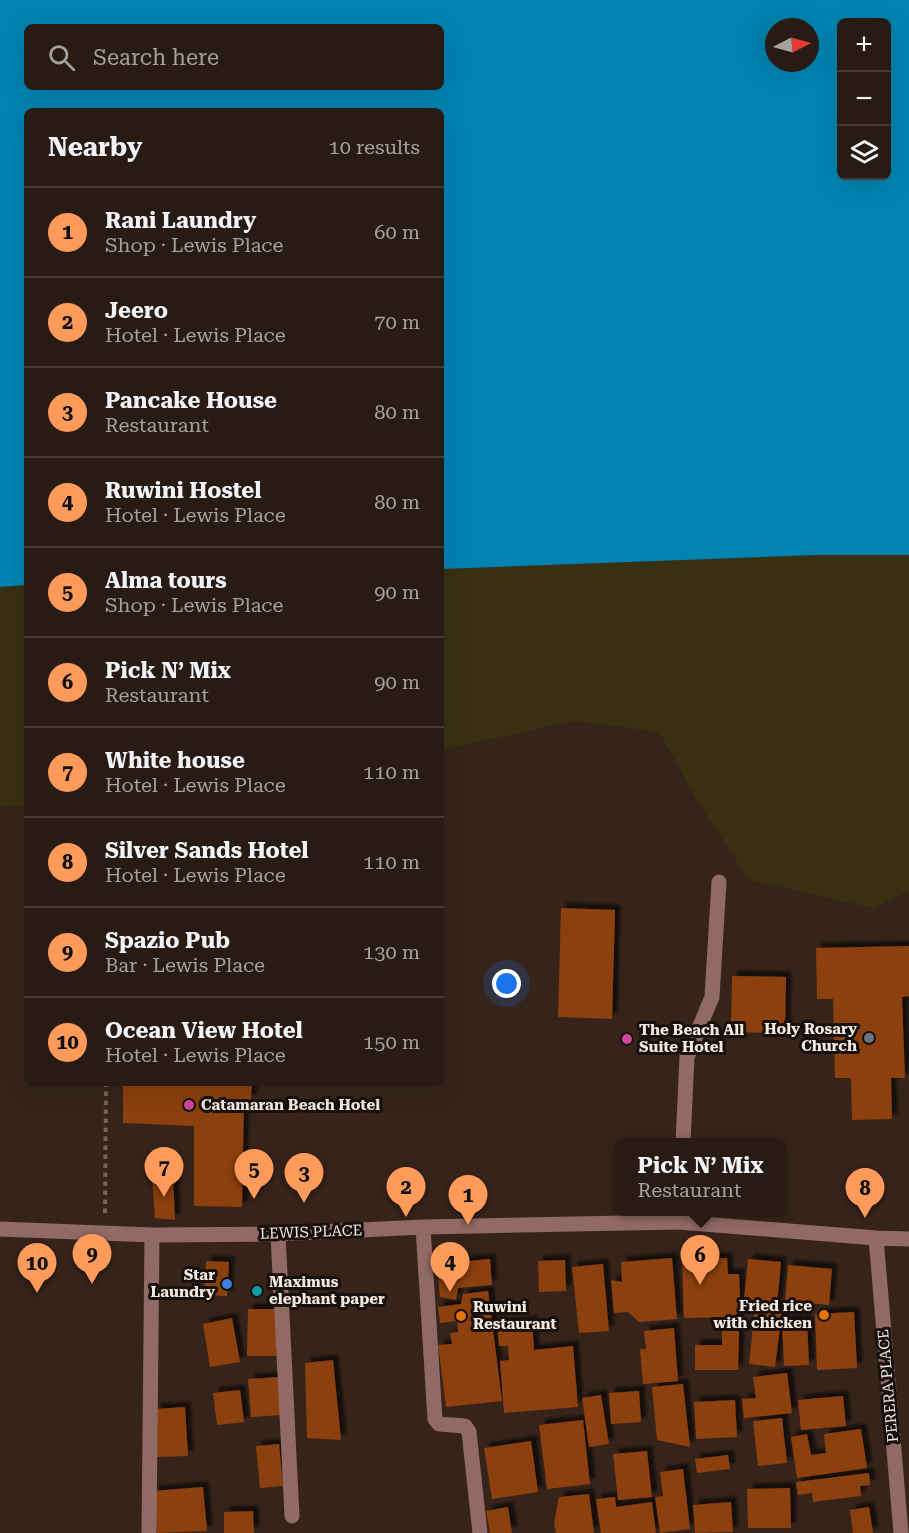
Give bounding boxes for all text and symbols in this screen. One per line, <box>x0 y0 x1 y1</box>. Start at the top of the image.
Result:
north arrow <box>765 18 819 72</box>
map controls <box>837 18 891 180</box>
button: + <box>837 18 891 72</box>
search box <box>24 24 444 90</box>
icon: search <box>45 41 78 74</box>
text: Search here <box>93 45 219 70</box>
button: − <box>837 72 891 126</box>
button: layers <box>837 126 891 180</box>
text: Nearby <box>48 132 142 162</box>
text: 10 results <box>329 135 420 159</box>
text: Rani Laundry <box>105 208 256 233</box>
text: 1 <box>62 220 73 244</box>
text: 60 m <box>374 220 420 244</box>
text: Shop · Lewis Place <box>105 233 283 257</box>
text: Jeero <box>105 298 168 323</box>
text: 2 <box>62 310 73 334</box>
text: 70 m <box>374 310 420 334</box>
text: Hotel · Lewis Place <box>105 323 286 347</box>
text: Pancake House <box>105 388 277 413</box>
text: 3 <box>62 400 73 424</box>
text: 80 m <box>374 400 420 424</box>
text: Restaurant <box>105 413 209 437</box>
text: Ruwini Hostel <box>105 478 261 503</box>
text: 4 <box>62 490 73 514</box>
text: 80 m <box>374 490 420 514</box>
text: Hotel · Lewis Place <box>105 503 286 527</box>
text: Alma tours <box>105 568 227 593</box>
text: 5 <box>62 580 73 604</box>
text: 90 m <box>374 580 420 604</box>
text: Shop · Lewis Place <box>105 593 283 617</box>
text: Pick N’ Mix <box>105 658 231 683</box>
text: 6 <box>62 670 73 694</box>
text: 90 m <box>374 670 420 694</box>
text: Restaurant <box>105 683 209 707</box>
text: White house <box>105 748 245 773</box>
text: 7 <box>62 760 73 784</box>
text: 110 m <box>363 760 420 784</box>
text: Hotel · Lewis Place <box>105 773 286 797</box>
text: Silver Sands Hotel <box>105 838 309 863</box>
text: 8 <box>62 850 73 874</box>
text: 110 m <box>363 850 420 874</box>
text: Hotel · Lewis Place <box>105 863 286 887</box>
text: Spazio Pub <box>105 928 230 953</box>
text: 9 <box>62 940 73 964</box>
text: 130 m <box>363 940 420 964</box>
text: Bar · Lewis Place <box>105 953 265 977</box>
your location <box>492 969 521 998</box>
text: Ocean View Hotel <box>105 1018 303 1043</box>
place label: Holy Rosary Church <box>764 1020 857 1055</box>
place label: The Beach All Suite Hotel <box>639 1021 744 1056</box>
text: 10 <box>56 1030 79 1054</box>
text: 150 m <box>363 1030 420 1054</box>
marker: Holy Rosary Church <box>862 1031 876 1045</box>
marker: The Beach All Suite Hotel <box>620 1032 634 1046</box>
text: Hotel · Lewis Place <box>105 1043 286 1067</box>
place label: Catamaran Beach Hotel <box>201 1096 380 1114</box>
marker: Catamaran Beach Hotel <box>182 1098 196 1112</box>
popup <box>615 1138 786 1216</box>
pin: 7 <box>144 1148 184 1197</box>
pin: 5 <box>234 1150 274 1199</box>
text: Pick N’ Mix <box>638 1153 763 1178</box>
pin: 3 <box>284 1154 324 1203</box>
pin: 2 <box>386 1168 426 1217</box>
pin: 8 <box>846 1168 884 1218</box>
pin: 1 <box>448 1176 488 1225</box>
text: Restaurant <box>638 1178 741 1202</box>
street label: LEWIS PLACE <box>260 1221 362 1243</box>
pin: 9 <box>72 1234 112 1284</box>
pin: 6 <box>680 1236 720 1285</box>
pin: 4 <box>430 1242 470 1292</box>
pin: 10 <box>18 1244 57 1293</box>
place label: Star Laundry <box>151 1266 215 1301</box>
place label: Maximus elephant paper <box>269 1273 385 1308</box>
marker: Star Laundry <box>220 1277 234 1291</box>
marker: Maximus elephant paper <box>250 1284 264 1298</box>
place label: Fried rice with chicken <box>713 1297 812 1332</box>
place label: Ruwini Restaurant <box>473 1298 557 1333</box>
marker: Fried rice with chicken <box>817 1308 831 1322</box>
marker: Ruwini Restaurant <box>454 1309 468 1323</box>
street label: PERERA PLACE <box>874 1329 902 1443</box>

